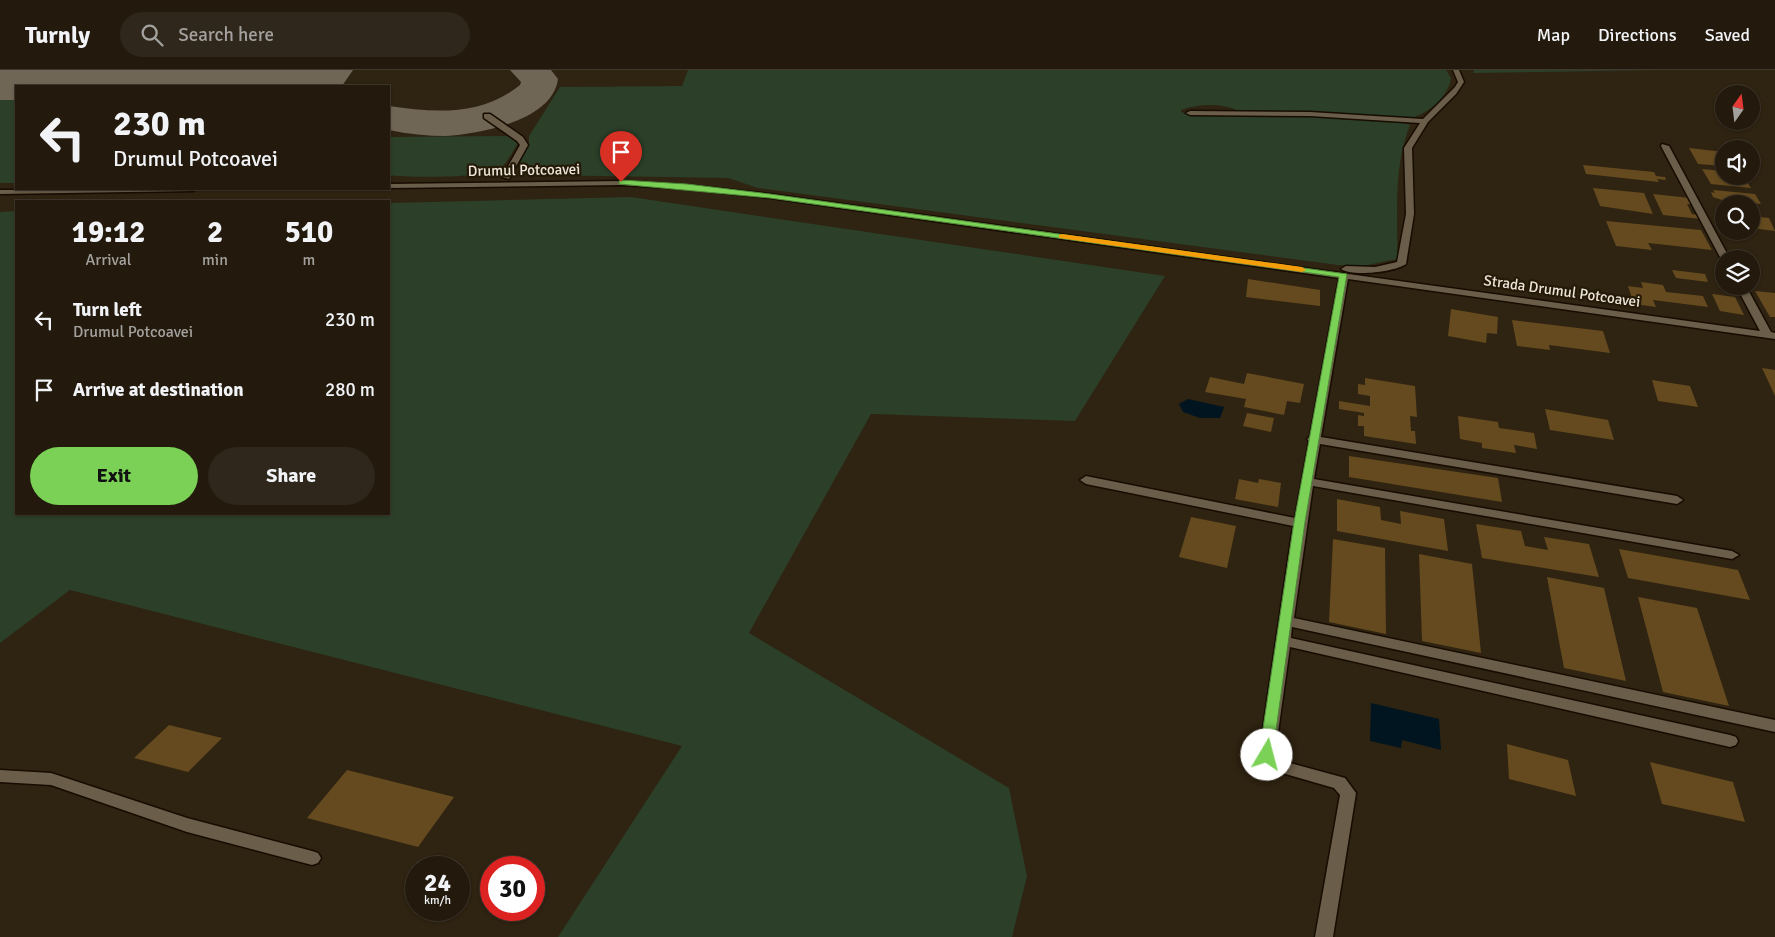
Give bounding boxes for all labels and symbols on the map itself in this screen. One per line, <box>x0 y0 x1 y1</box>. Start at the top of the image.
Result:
north arrow <box>1715 85 1760 130</box>
pin <box>600 131 642 182</box>
street label: Drumul Potcoavei <box>468 160 580 180</box>
street label: Strada Drumul Potcoavei <box>1483 271 1641 311</box>
position arrow <box>1240 728 1292 780</box>
speed limit sign: 30 <box>480 856 545 921</box>

